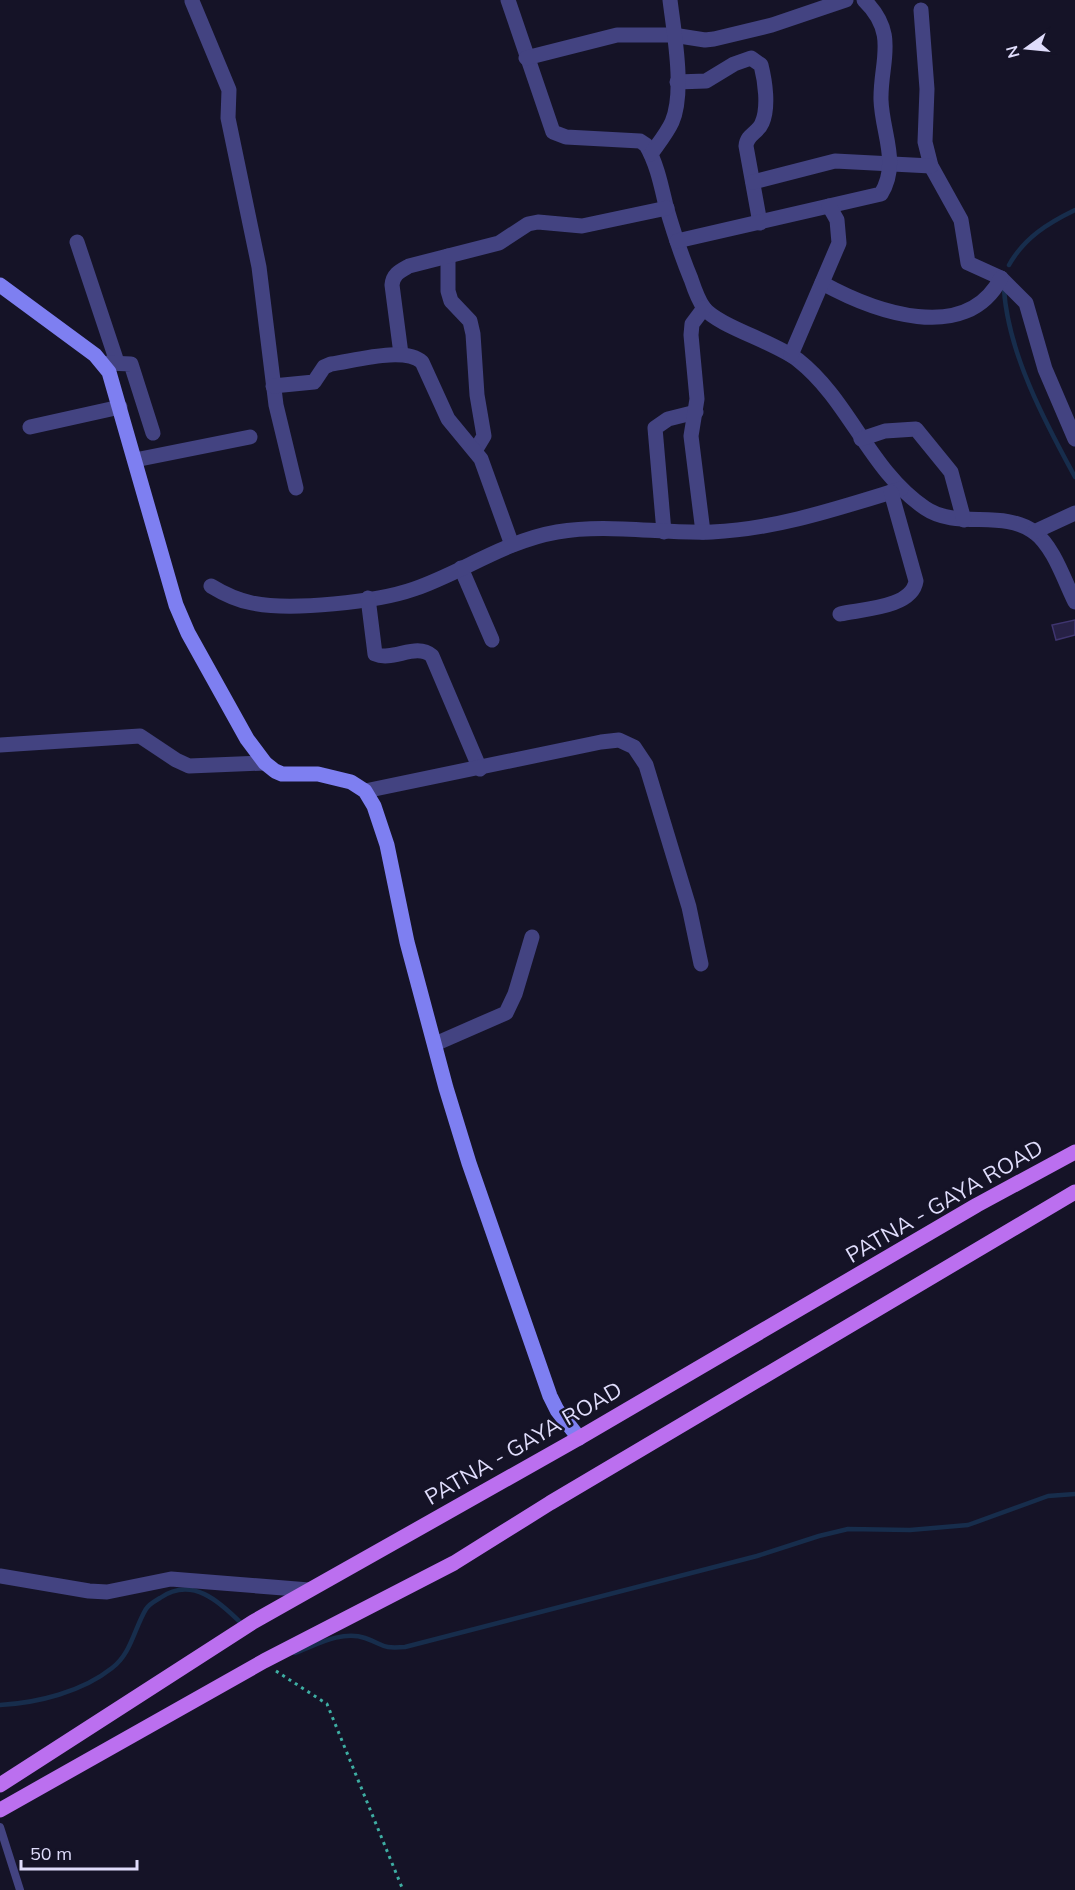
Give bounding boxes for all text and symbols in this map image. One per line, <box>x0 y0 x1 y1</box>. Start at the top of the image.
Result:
north arrow <box>997 18 1057 78</box>
text: N <box>1001 43 1024 60</box>
street label: PATNA - GAYA ROAD <box>840 1133 1048 1269</box>
street label: PATNA - GAYA ROAD <box>419 1375 627 1511</box>
scale bar <box>21 1833 136 1871</box>
text: 50 m <box>30 1842 72 1865</box>

